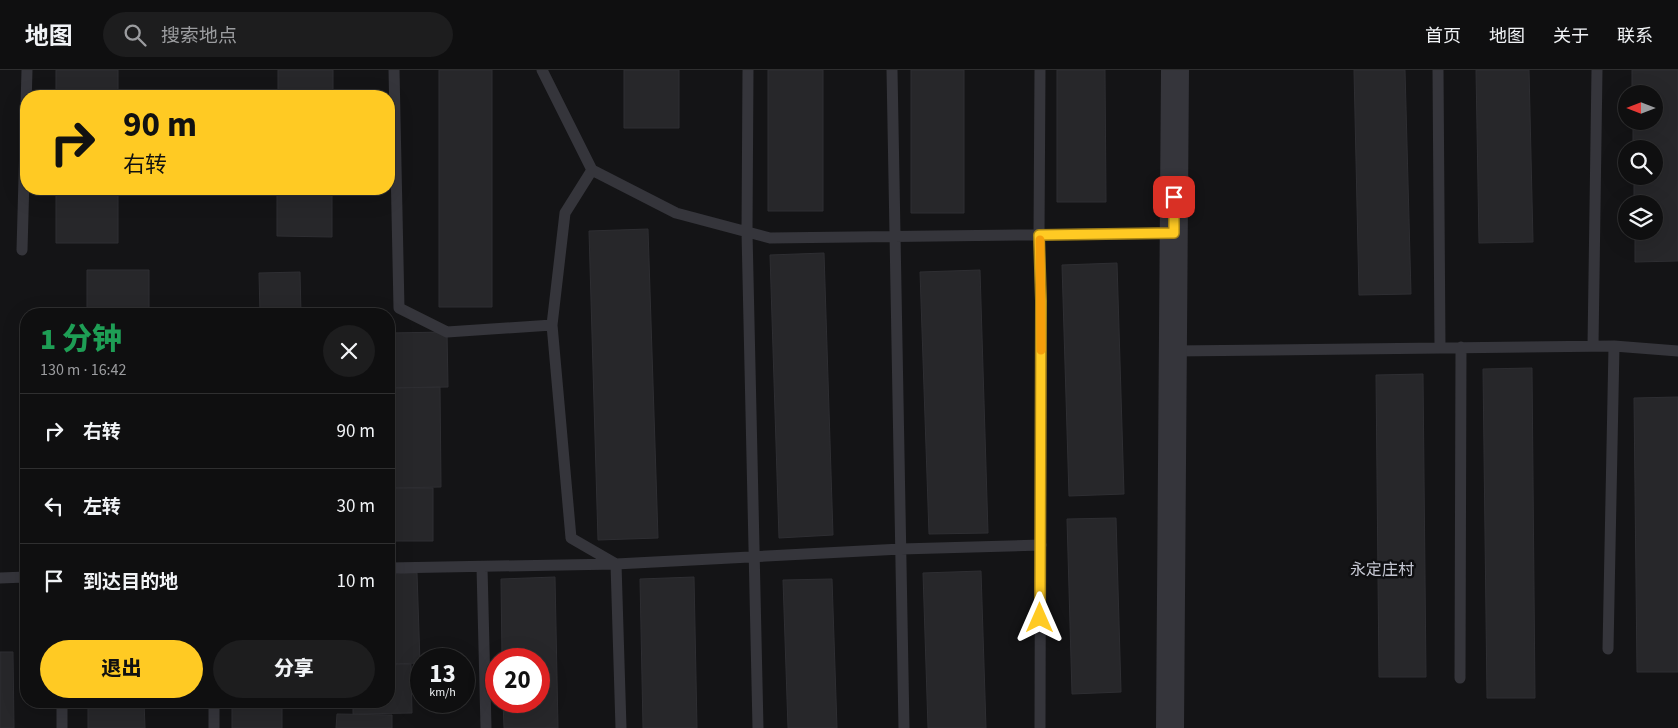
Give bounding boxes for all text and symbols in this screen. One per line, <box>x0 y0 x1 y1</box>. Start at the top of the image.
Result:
search box <box>103 12 453 57</box>
text: 地图 <box>25 19 73 54</box>
icon: search <box>121 21 149 49</box>
text: 搜索地点 <box>161 23 237 50</box>
text: 首页 <box>1425 24 1461 49</box>
text: 地图 <box>1489 24 1525 49</box>
text: 关于 <box>1553 24 1589 49</box>
text: 联系 <box>1617 24 1653 49</box>
north arrow <box>1618 85 1662 130</box>
map controls <box>1618 85 1663 240</box>
text: 90 m <box>123 100 197 150</box>
icon: right <box>40 110 105 175</box>
button: search <box>1618 140 1663 185</box>
text: 右转 <box>123 149 167 181</box>
pin <box>1153 176 1195 218</box>
icon: arrive <box>1160 183 1188 211</box>
button: layers <box>1618 195 1663 240</box>
text: 1 分钟 <box>40 318 122 361</box>
button: close <box>323 325 375 377</box>
text: 130 m · 16:42 <box>40 359 127 381</box>
icon: right <box>40 417 68 445</box>
text: 90 m <box>337 418 375 445</box>
text: 右转 <box>83 419 121 446</box>
icon: left <box>40 492 68 520</box>
text: 30 m <box>337 493 375 520</box>
text: 左转 <box>83 494 121 521</box>
district label: 永定庄村 <box>1350 559 1414 581</box>
icon: arrive <box>40 567 68 595</box>
text: 10 m <box>337 568 375 595</box>
text: 到达目的地 <box>83 569 178 596</box>
position arrow <box>1013 591 1065 643</box>
button: 退出 <box>40 640 203 698</box>
button: 分享 <box>213 640 375 698</box>
speed limit sign: 20 <box>485 648 550 713</box>
text: 13 <box>429 656 456 692</box>
text: km/h <box>429 684 456 701</box>

